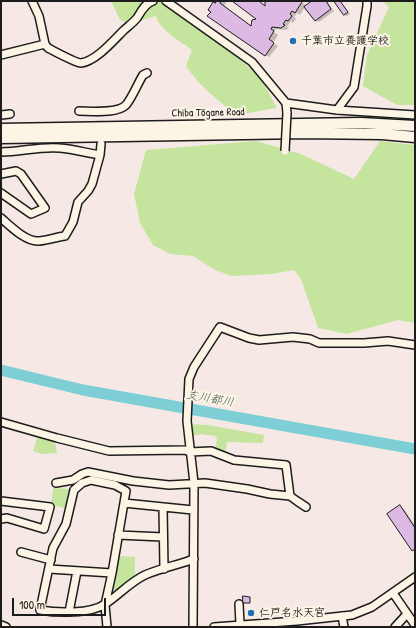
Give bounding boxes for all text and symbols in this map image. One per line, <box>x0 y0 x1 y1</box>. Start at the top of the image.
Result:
place label: 千葉市立養護学校 <box>301 34 389 48</box>
marker: 千葉市立養護学校 <box>288 36 298 46</box>
street label: Chiba Tōgane Road <box>171 106 245 120</box>
water label: 支川都川 <box>185 388 235 410</box>
scale bar <box>14 590 108 616</box>
text: 100 m <box>19 596 45 613</box>
place label: 仁戸名水天宮 <box>259 606 325 620</box>
marker: 仁戸名水天宮 <box>246 608 256 618</box>

